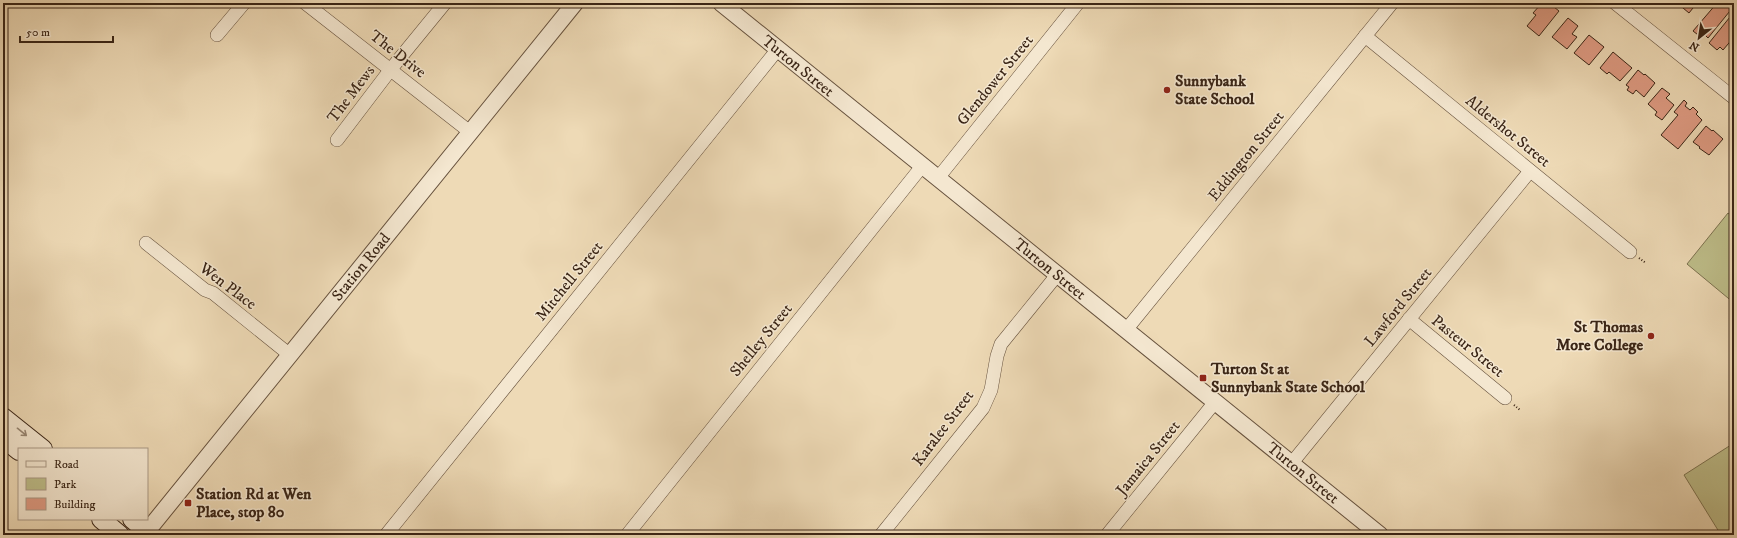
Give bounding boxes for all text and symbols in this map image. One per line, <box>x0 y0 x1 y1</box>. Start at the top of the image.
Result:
scale bar <box>20 18 113 44</box>
north arrow <box>1679 18 1719 58</box>
text: 50 m <box>26 25 50 40</box>
street label: The Drive <box>366 26 431 82</box>
street label: Turton Street <box>758 31 838 101</box>
street label: Glendower Street <box>952 31 1038 129</box>
text: N <box>1687 37 1702 54</box>
street label: The Mews <box>323 61 379 127</box>
place label: Sunnybank State School <box>1175 71 1256 109</box>
marker: Sunnybank State School <box>1162 85 1172 95</box>
street label: Aldershot Street <box>1462 91 1554 171</box>
street label: Eddington Street <box>1204 107 1288 205</box>
street label: Station Road <box>327 229 395 305</box>
street label: Turton Street <box>1010 234 1090 304</box>
street label: Mitchell Street <box>531 237 607 325</box>
street label: Wen Place <box>195 257 261 314</box>
street label: Lawford Street <box>1360 263 1436 351</box>
street label: Shelley Street <box>725 299 797 381</box>
street label: Pasteur Street <box>1427 310 1509 382</box>
place label: St Thomas More College <box>1556 317 1644 355</box>
marker: St Thomas More College <box>1646 331 1656 341</box>
place label: Turton St at Sunnybank State School <box>1210 359 1366 397</box>
marker: Turton St at Sunnybank State School <box>1198 373 1208 383</box>
street label: Karalee Street <box>908 386 978 470</box>
street label: Jamaica Street <box>1110 416 1184 501</box>
one-way arrow <box>16 427 27 436</box>
street label: Turton Street <box>1263 438 1343 508</box>
legend <box>18 448 148 520</box>
text: Road <box>54 457 79 472</box>
text: Park <box>54 477 76 492</box>
place label: Station Rd at Wen Place, stop 80 <box>196 484 312 522</box>
text: Building <box>54 497 95 512</box>
marker: Station Rd at Wen Place, stop 80 <box>183 498 193 508</box>

